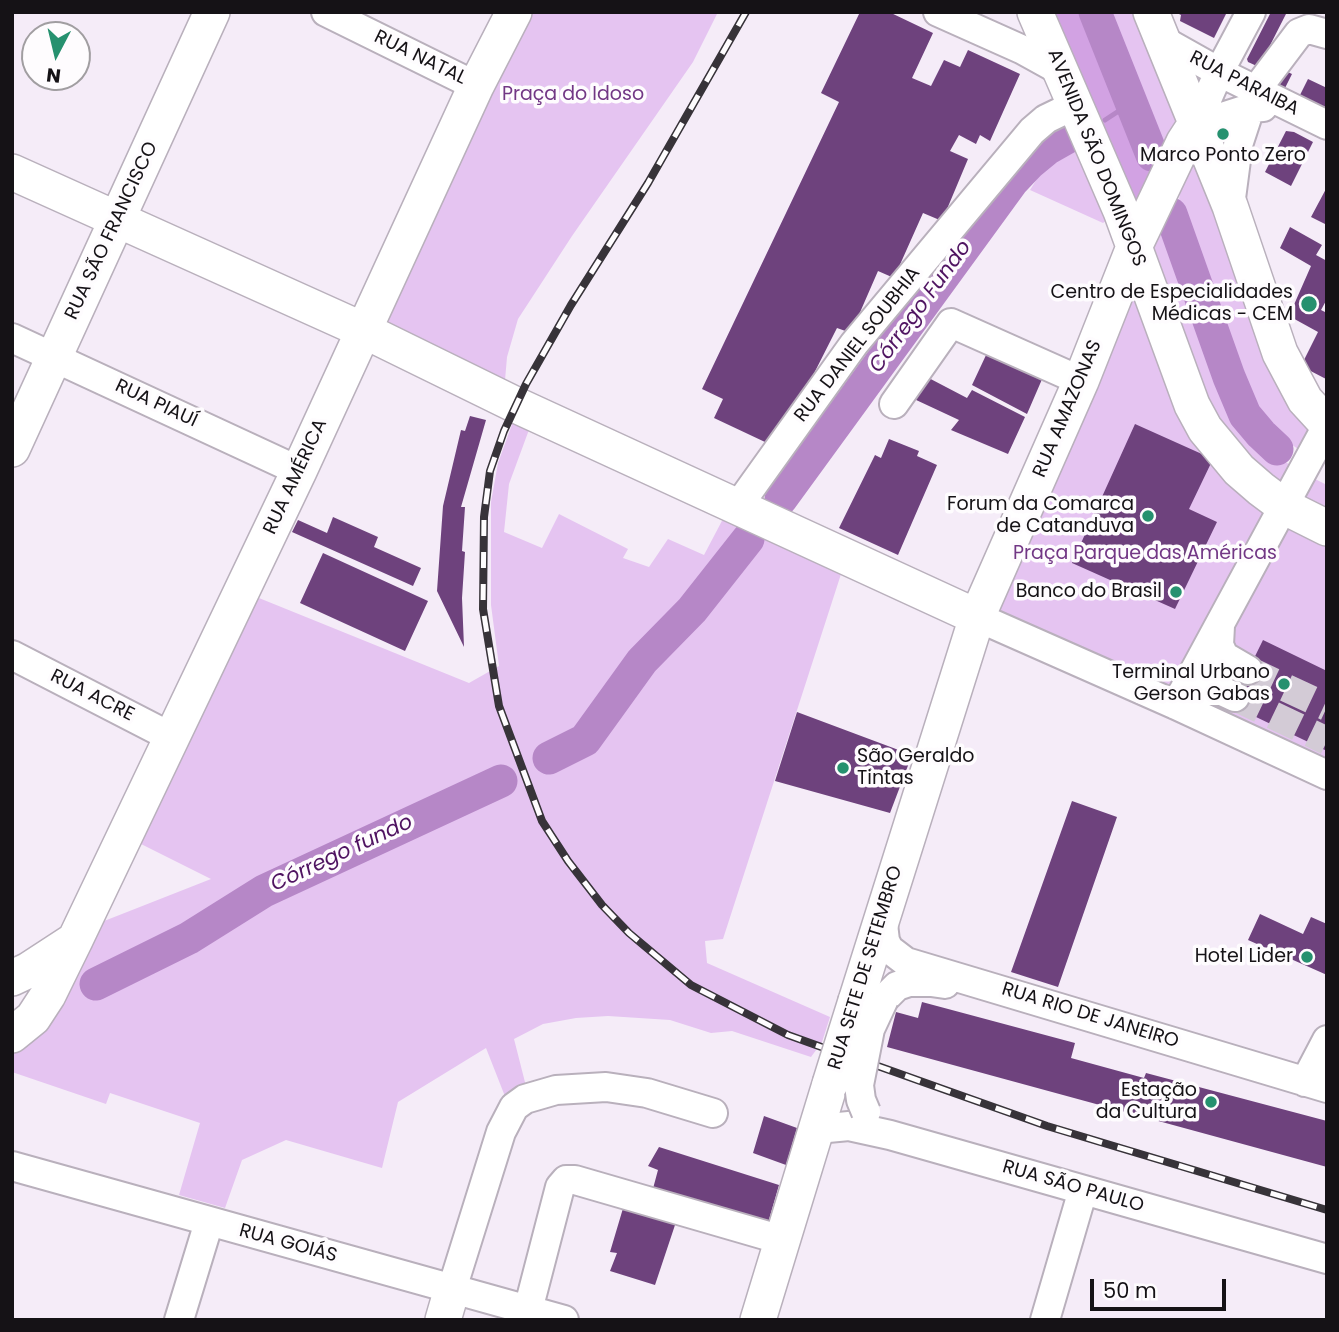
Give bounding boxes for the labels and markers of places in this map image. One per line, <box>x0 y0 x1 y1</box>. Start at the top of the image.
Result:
marker: Marco Ponto Zero <box>1215 126 1231 142</box>
place label: Marco Ponto Zero <box>1140 145 1306 167</box>
place label: Centro de Especialidades Médicas - CEM <box>1051 282 1293 326</box>
marker: Centro de Especialidades Médicas - CEM <box>1299 294 1319 314</box>
place label: Forum da Comarca de Catanduva <box>947 494 1134 538</box>
marker: Forum da Comarca de Catanduva <box>1140 508 1156 524</box>
place label: Banco do Brasil <box>1016 581 1162 603</box>
marker: Banco do Brasil <box>1168 584 1184 600</box>
place label: Terminal Urbano Gerson Gabas <box>1112 662 1270 706</box>
marker: Terminal Urbano Gerson Gabas <box>1276 676 1292 692</box>
place label: São Geraldo Tintas <box>857 746 974 790</box>
marker: São Geraldo Tintas <box>835 760 851 776</box>
place label: Hotel Lider <box>1195 946 1293 968</box>
marker: Hotel Lider <box>1299 949 1315 965</box>
place label: Estação da Cultura <box>1096 1080 1197 1124</box>
marker: Estação da Cultura <box>1203 1094 1219 1110</box>

